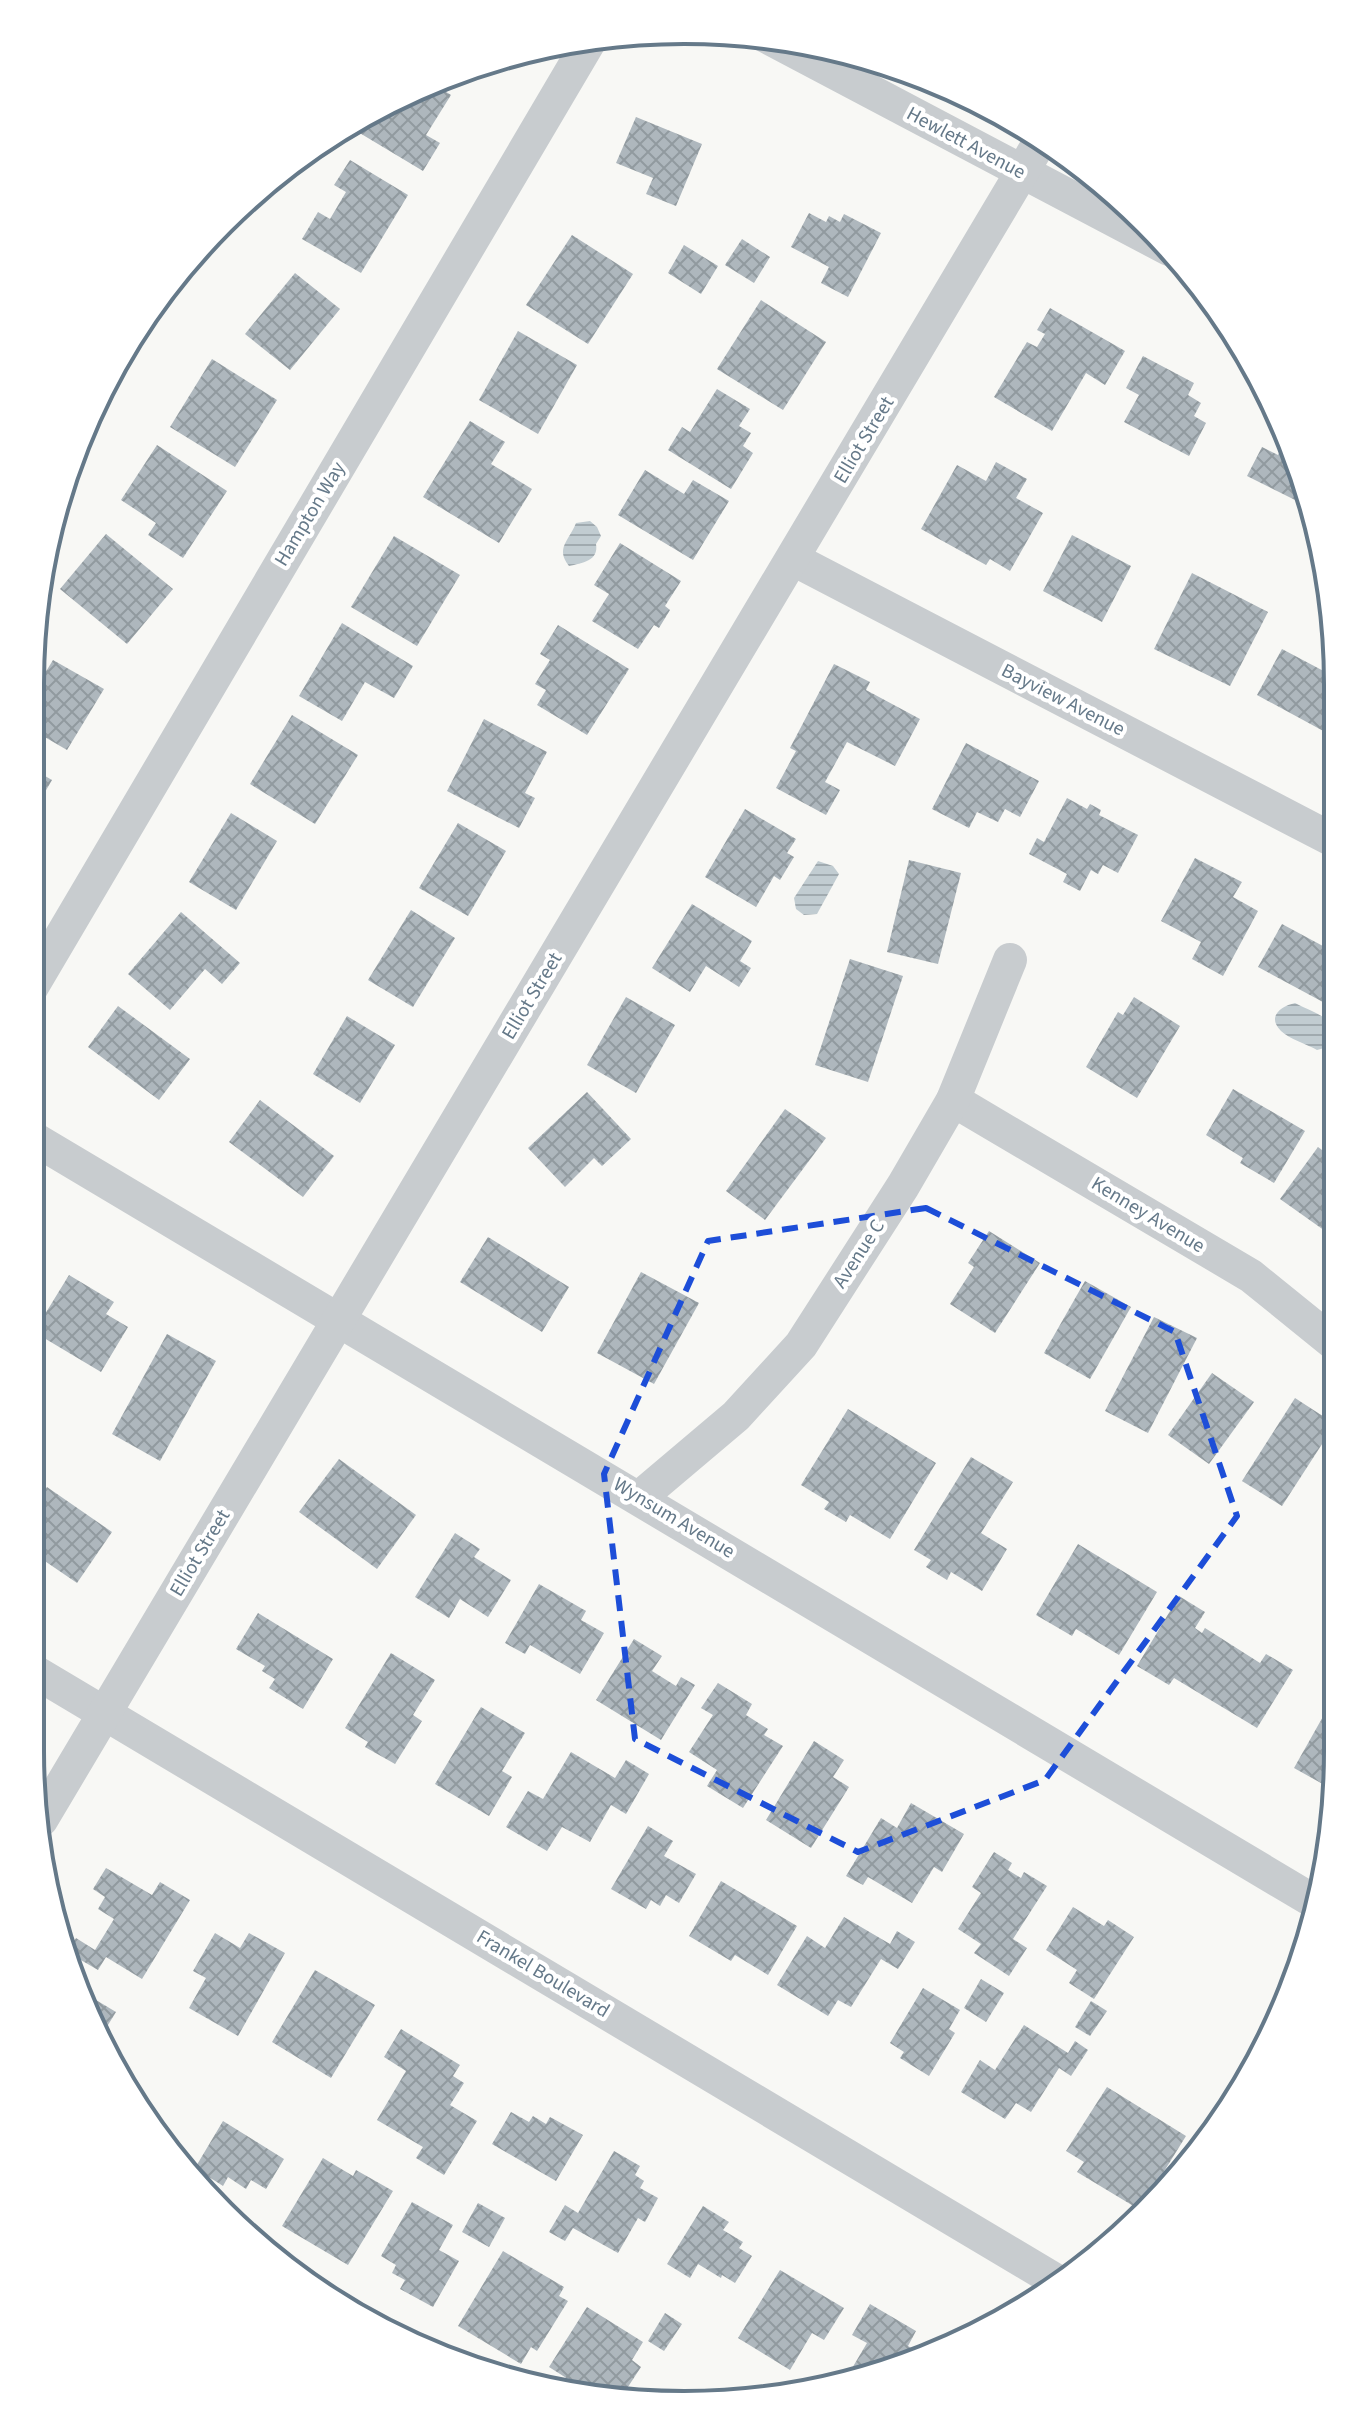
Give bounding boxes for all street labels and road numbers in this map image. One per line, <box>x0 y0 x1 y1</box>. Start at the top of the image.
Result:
street label: Hewlett Avenue <box>902 100 1030 186</box>
street label: Elliot Street <box>827 391 901 489</box>
street label: Hampton Way <box>268 456 353 572</box>
street label: Bayview Avenue <box>996 657 1130 743</box>
street label: Elliot Street <box>495 947 569 1045</box>
street label: Kenney Avenue <box>1086 1170 1210 1260</box>
street label: Avenue C <box>826 1214 892 1294</box>
street label: Wynsum Avenue <box>608 1471 740 1565</box>
street label: Elliot Street <box>163 1504 237 1602</box>
street label: Frankel Boulevard <box>471 1923 615 2025</box>

